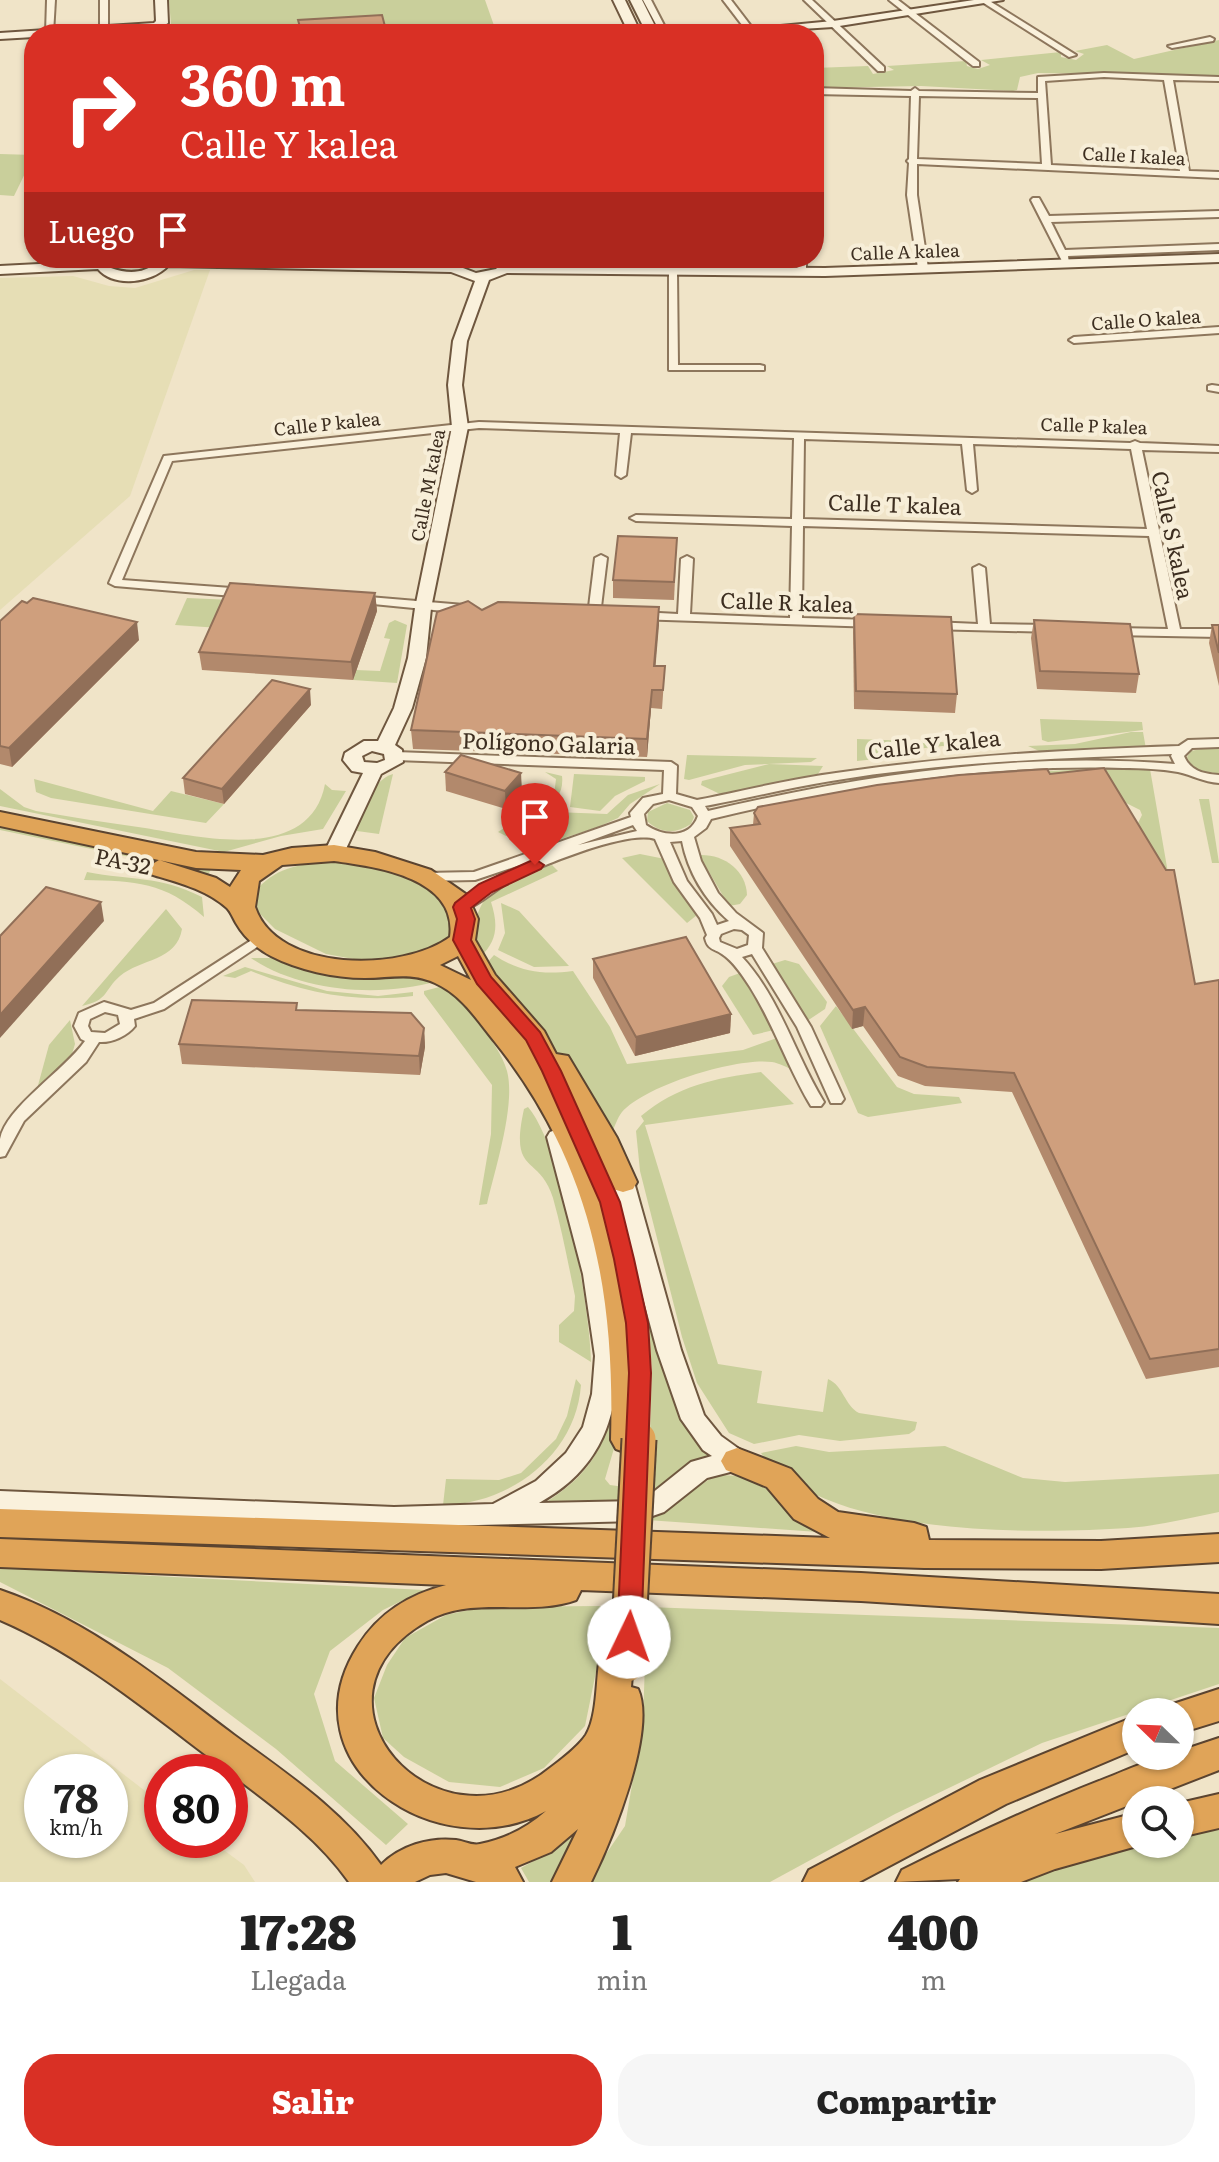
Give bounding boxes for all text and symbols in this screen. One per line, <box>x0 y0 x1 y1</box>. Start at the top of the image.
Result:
text: 360 m <box>180 40 345 123</box>
icon: right <box>48 56 152 160</box>
text: Calle Y kalea <box>180 116 398 169</box>
street label: Calle I kalea <box>1082 139 1187 171</box>
text: Luego <box>48 208 135 252</box>
icon: arrive <box>151 208 195 252</box>
street label: Calle A kalea <box>850 236 960 266</box>
street label: Calle O kalea <box>1090 302 1202 336</box>
street label: Calle P kalea <box>272 404 382 442</box>
street label: Calle P kalea <box>1040 410 1148 440</box>
street label: Calle M kalea <box>403 426 451 544</box>
street label: Calle S kalea <box>1144 468 1204 602</box>
street label: Calle T kalea <box>828 484 963 522</box>
street label: Calle R kalea <box>720 582 854 620</box>
street label: Calle Y kalea <box>866 720 1002 766</box>
street label: Polígono Galaria <box>462 722 637 762</box>
pin <box>501 783 569 865</box>
icon: arrive <box>513 795 557 839</box>
street label: PA-32 <box>92 838 154 882</box>
position arrow <box>587 1595 671 1679</box>
north arrow <box>1122 1698 1194 1770</box>
map controls <box>1122 1698 1194 1858</box>
speed limit sign: 80 <box>144 1754 248 1858</box>
text: 78 <box>53 1766 99 1825</box>
button: search <box>1122 1786 1194 1858</box>
text: km/h <box>49 1811 103 1841</box>
text: 17:28 <box>240 1894 357 1965</box>
text: 1 <box>612 1894 632 1965</box>
text: 400 <box>887 1894 979 1965</box>
text: Llegada <box>250 1959 346 1998</box>
text: min <box>597 1959 648 1998</box>
text: m <box>921 1959 946 1998</box>
button: Salir <box>24 2054 602 2146</box>
button: Compartir <box>618 2054 1195 2146</box>

